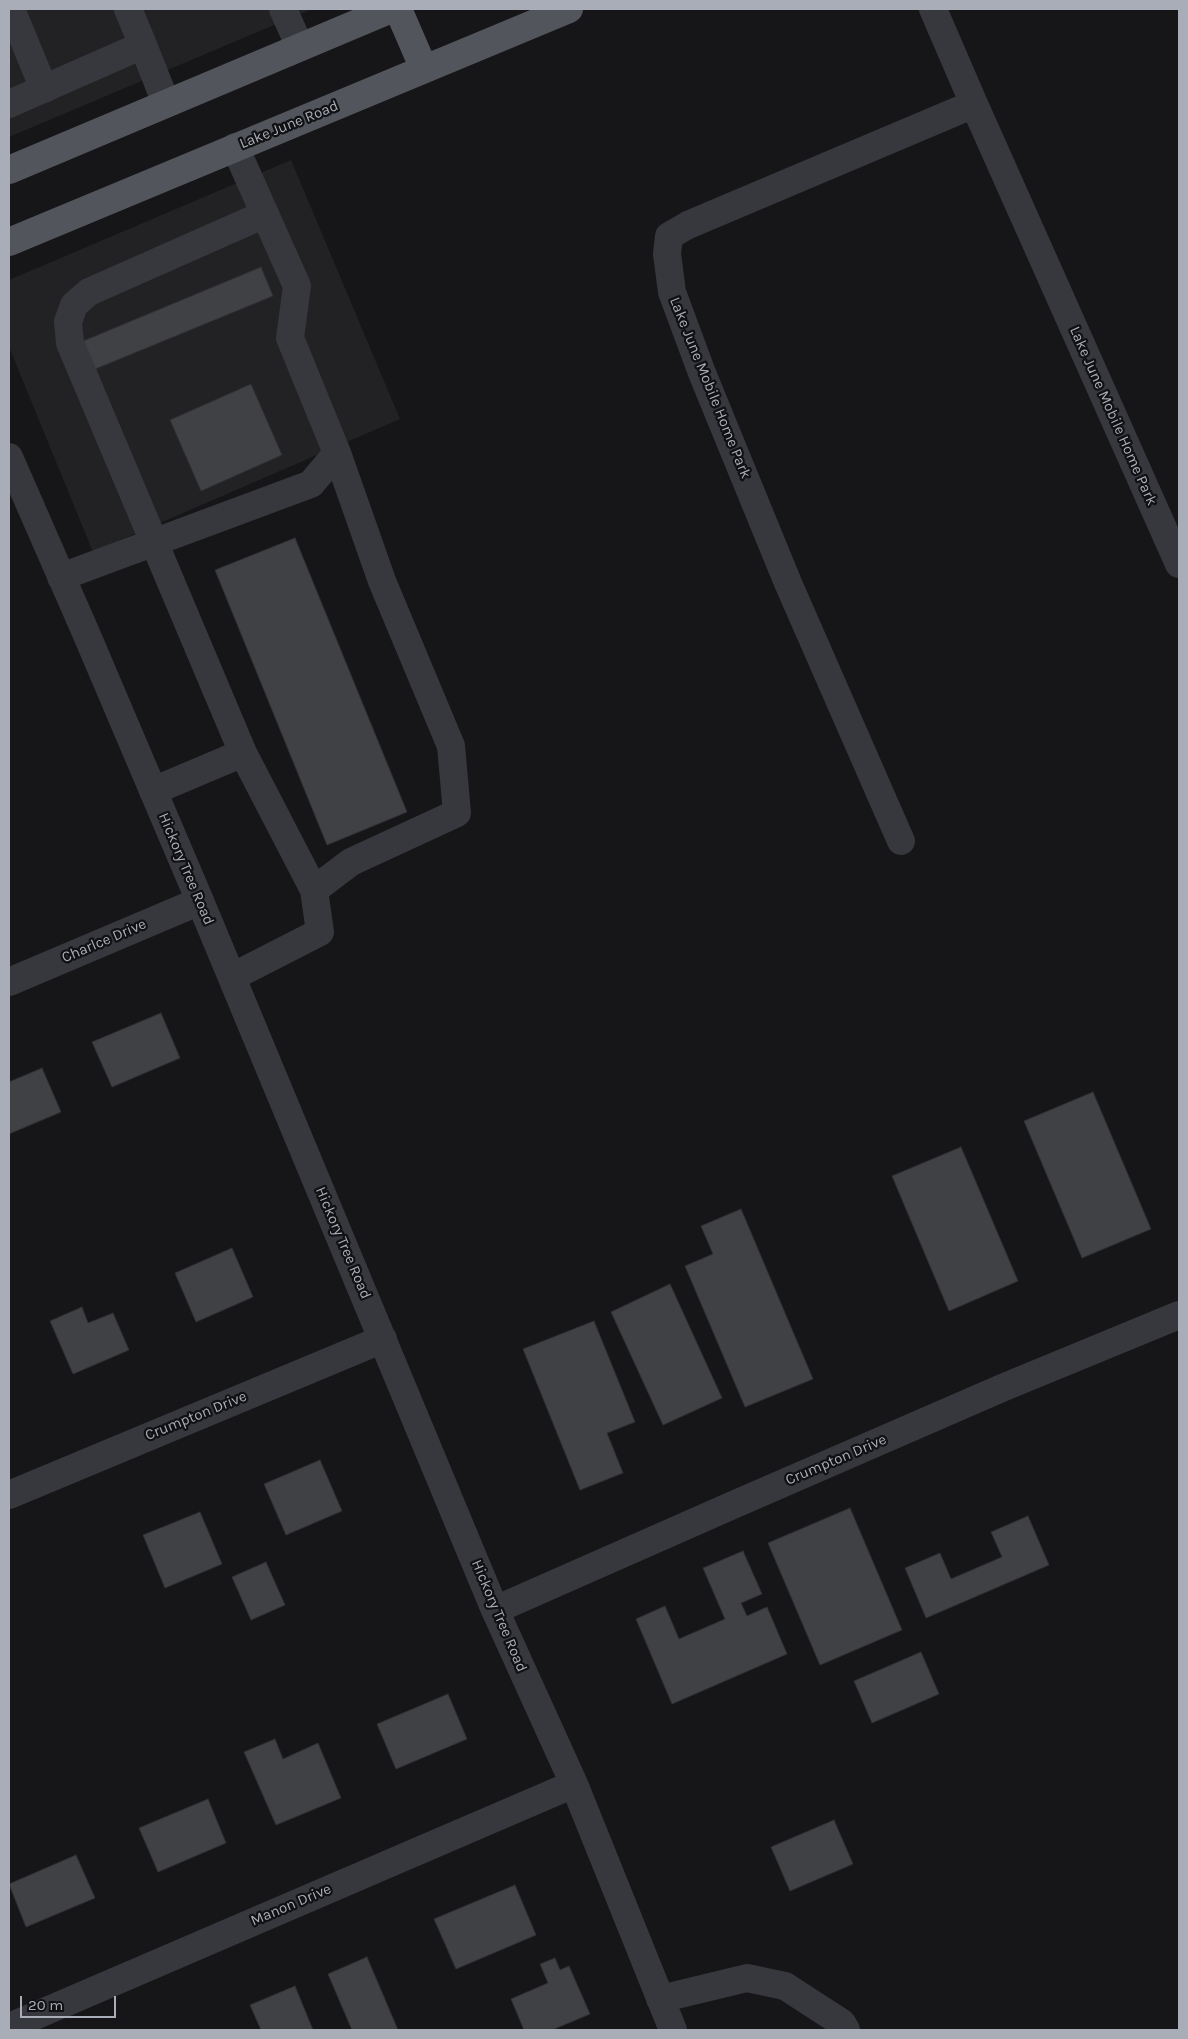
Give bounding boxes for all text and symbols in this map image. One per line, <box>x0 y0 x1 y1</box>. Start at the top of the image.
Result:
street label: Lake June Road <box>237 97 341 153</box>
street label: Lake June Mobile Home Park <box>665 295 755 481</box>
street label: Lake June Mobile Home Park <box>1065 324 1161 508</box>
street label: Hickory Tree Road <box>154 810 218 928</box>
street label: Charlce Drive <box>59 915 149 967</box>
street label: Hickory Tree Road <box>311 1184 375 1302</box>
street label: Crumpton Drive <box>143 1387 249 1445</box>
street label: Crumpton Drive <box>783 1431 889 1489</box>
street label: Hickory Tree Road <box>467 1557 531 1675</box>
street label: Manon Drive <box>248 1880 334 1930</box>
scale bar <box>22 1986 119 2018</box>
text: 20 m <box>28 1996 63 2014</box>

